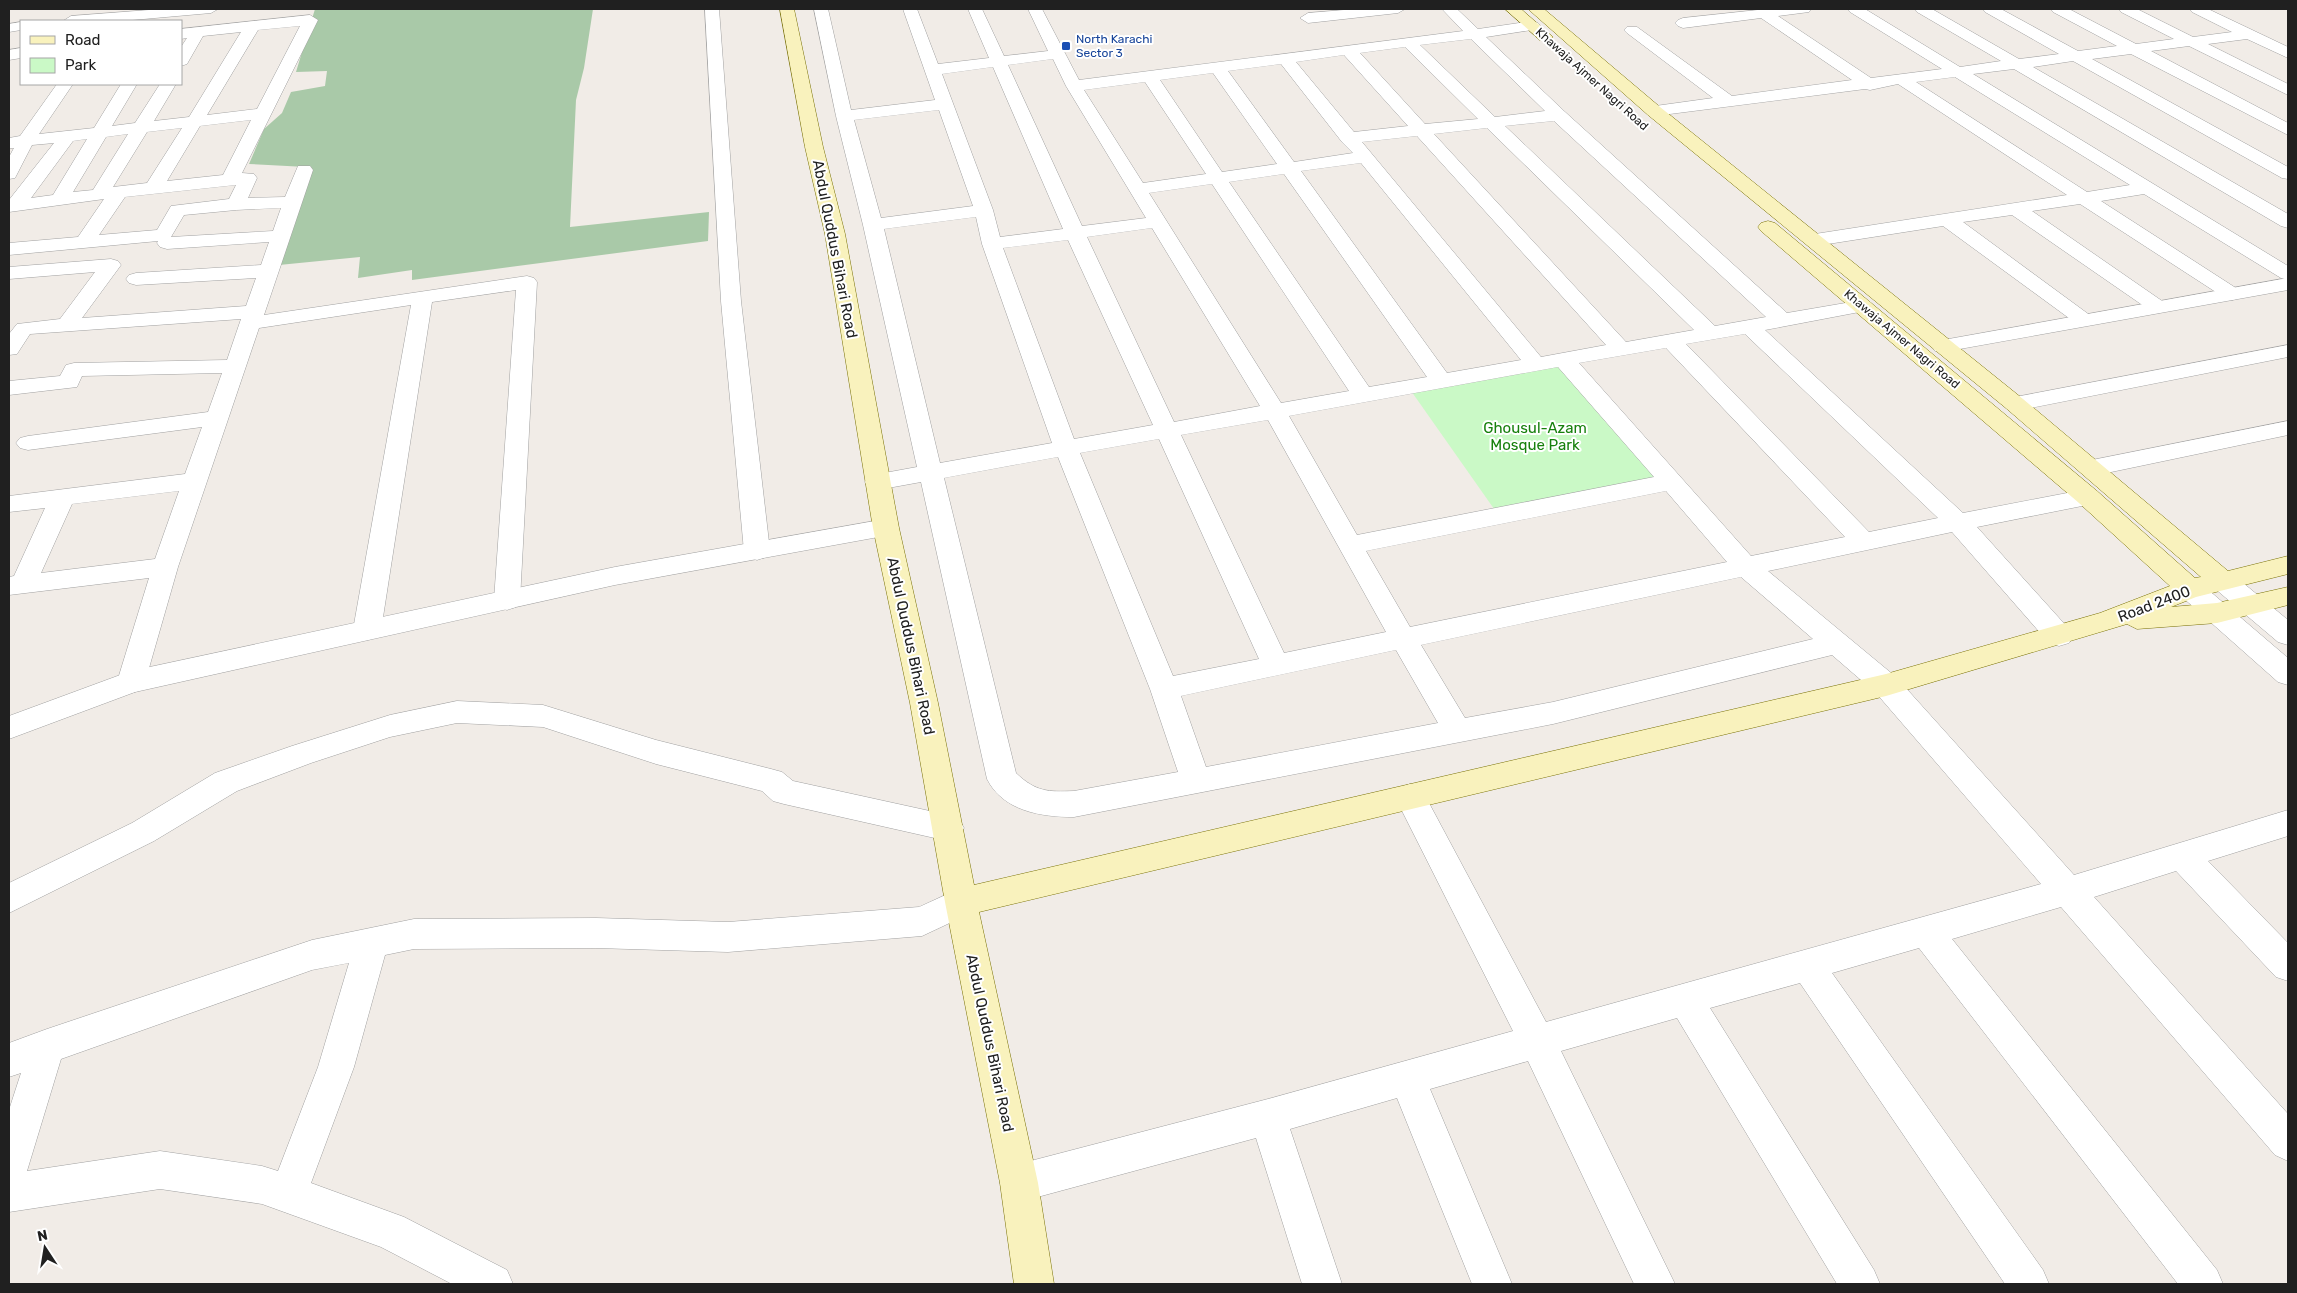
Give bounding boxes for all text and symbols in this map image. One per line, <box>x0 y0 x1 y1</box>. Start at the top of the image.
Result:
legend <box>20 20 182 85</box>
street label: Khawaja Ajmer Nagri Road <box>1533 25 1651 133</box>
text: Road <box>65 31 101 49</box>
place label: North Karachi Sector 3 <box>1076 32 1152 60</box>
marker: North Karachi Sector 3 <box>1060 40 1072 52</box>
text: Park <box>65 56 96 74</box>
street label: Abdul Quddus Bihari Road <box>809 158 861 340</box>
street label: Khawaja Ajmer Nagri Road <box>1841 287 1963 391</box>
park label: Ghousul-Azam Mosque Park <box>1483 419 1587 454</box>
street label: Abdul Quddus Bihari Road <box>883 555 939 737</box>
street label: Road 2400 <box>2115 582 2193 626</box>
street label: Abdul Quddus Bihari Road <box>962 952 1018 1134</box>
north arrow <box>20 1223 70 1273</box>
text: N <box>36 1226 49 1245</box>

